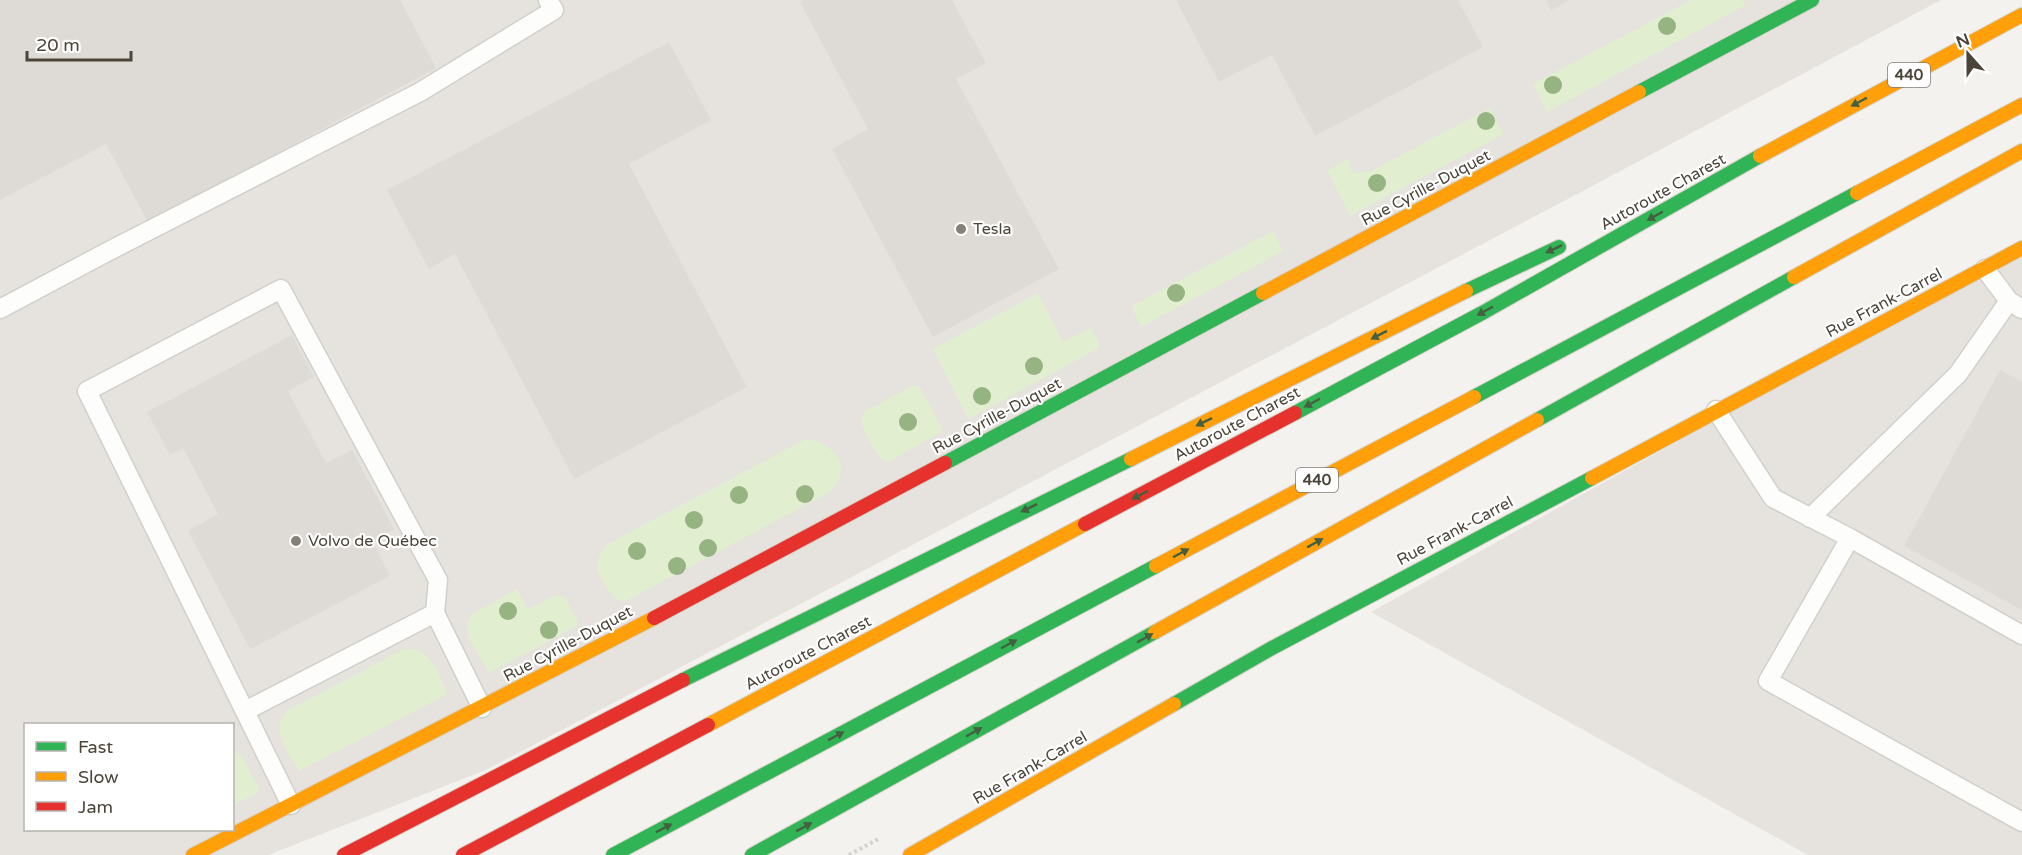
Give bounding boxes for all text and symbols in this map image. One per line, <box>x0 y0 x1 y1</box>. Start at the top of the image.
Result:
scale bar <box>27 24 130 62</box>
north arrow <box>1938 24 1998 84</box>
text: N <box>1953 29 1973 53</box>
text: 20 m <box>36 34 80 56</box>
road number: 440 <box>1888 63 1930 87</box>
one-way arrow <box>1851 97 1868 107</box>
street label: Rue Cyrille-Duquet <box>1358 145 1494 231</box>
street label: Autoroute Charest <box>1597 149 1729 235</box>
one-way arrow <box>1646 211 1663 221</box>
place label: Tesla <box>973 219 1011 239</box>
marker: Tesla <box>954 222 968 236</box>
one-way arrow <box>1545 245 1562 254</box>
street label: Rue Frank-Carrel <box>1822 264 1946 342</box>
one-way arrow <box>1476 306 1493 316</box>
one-way arrow <box>1370 330 1387 340</box>
street label: Rue Cyrille-Duquet <box>929 373 1065 459</box>
street label: Autoroute Charest <box>1170 382 1304 466</box>
one-way arrow <box>1304 398 1321 408</box>
one-way arrow <box>1196 417 1213 427</box>
road number: 440 <box>1296 468 1338 492</box>
one-way arrow <box>1132 490 1149 500</box>
street label: Rue Frank-Carrel <box>1393 492 1517 570</box>
one-way arrow <box>1021 503 1038 512</box>
place label: Volvo de Québec <box>308 531 437 551</box>
marker: Volvo de Québec <box>289 534 303 548</box>
one-way arrow <box>1307 538 1324 548</box>
one-way arrow <box>1172 548 1189 558</box>
street label: Rue Cyrille-Duquet <box>500 601 636 687</box>
street label: Autoroute Charest <box>741 611 875 695</box>
one-way arrow <box>1136 633 1153 643</box>
one-way arrow <box>1000 639 1017 649</box>
legend <box>24 723 234 831</box>
one-way arrow <box>966 727 983 737</box>
street label: Rue Frank-Carrel <box>969 727 1091 809</box>
one-way arrow <box>828 731 845 741</box>
text: Fast <box>78 736 113 758</box>
text: Slow <box>78 766 119 788</box>
text: Jam <box>78 796 113 818</box>
one-way arrow <box>795 822 812 832</box>
one-way arrow <box>656 823 673 832</box>

